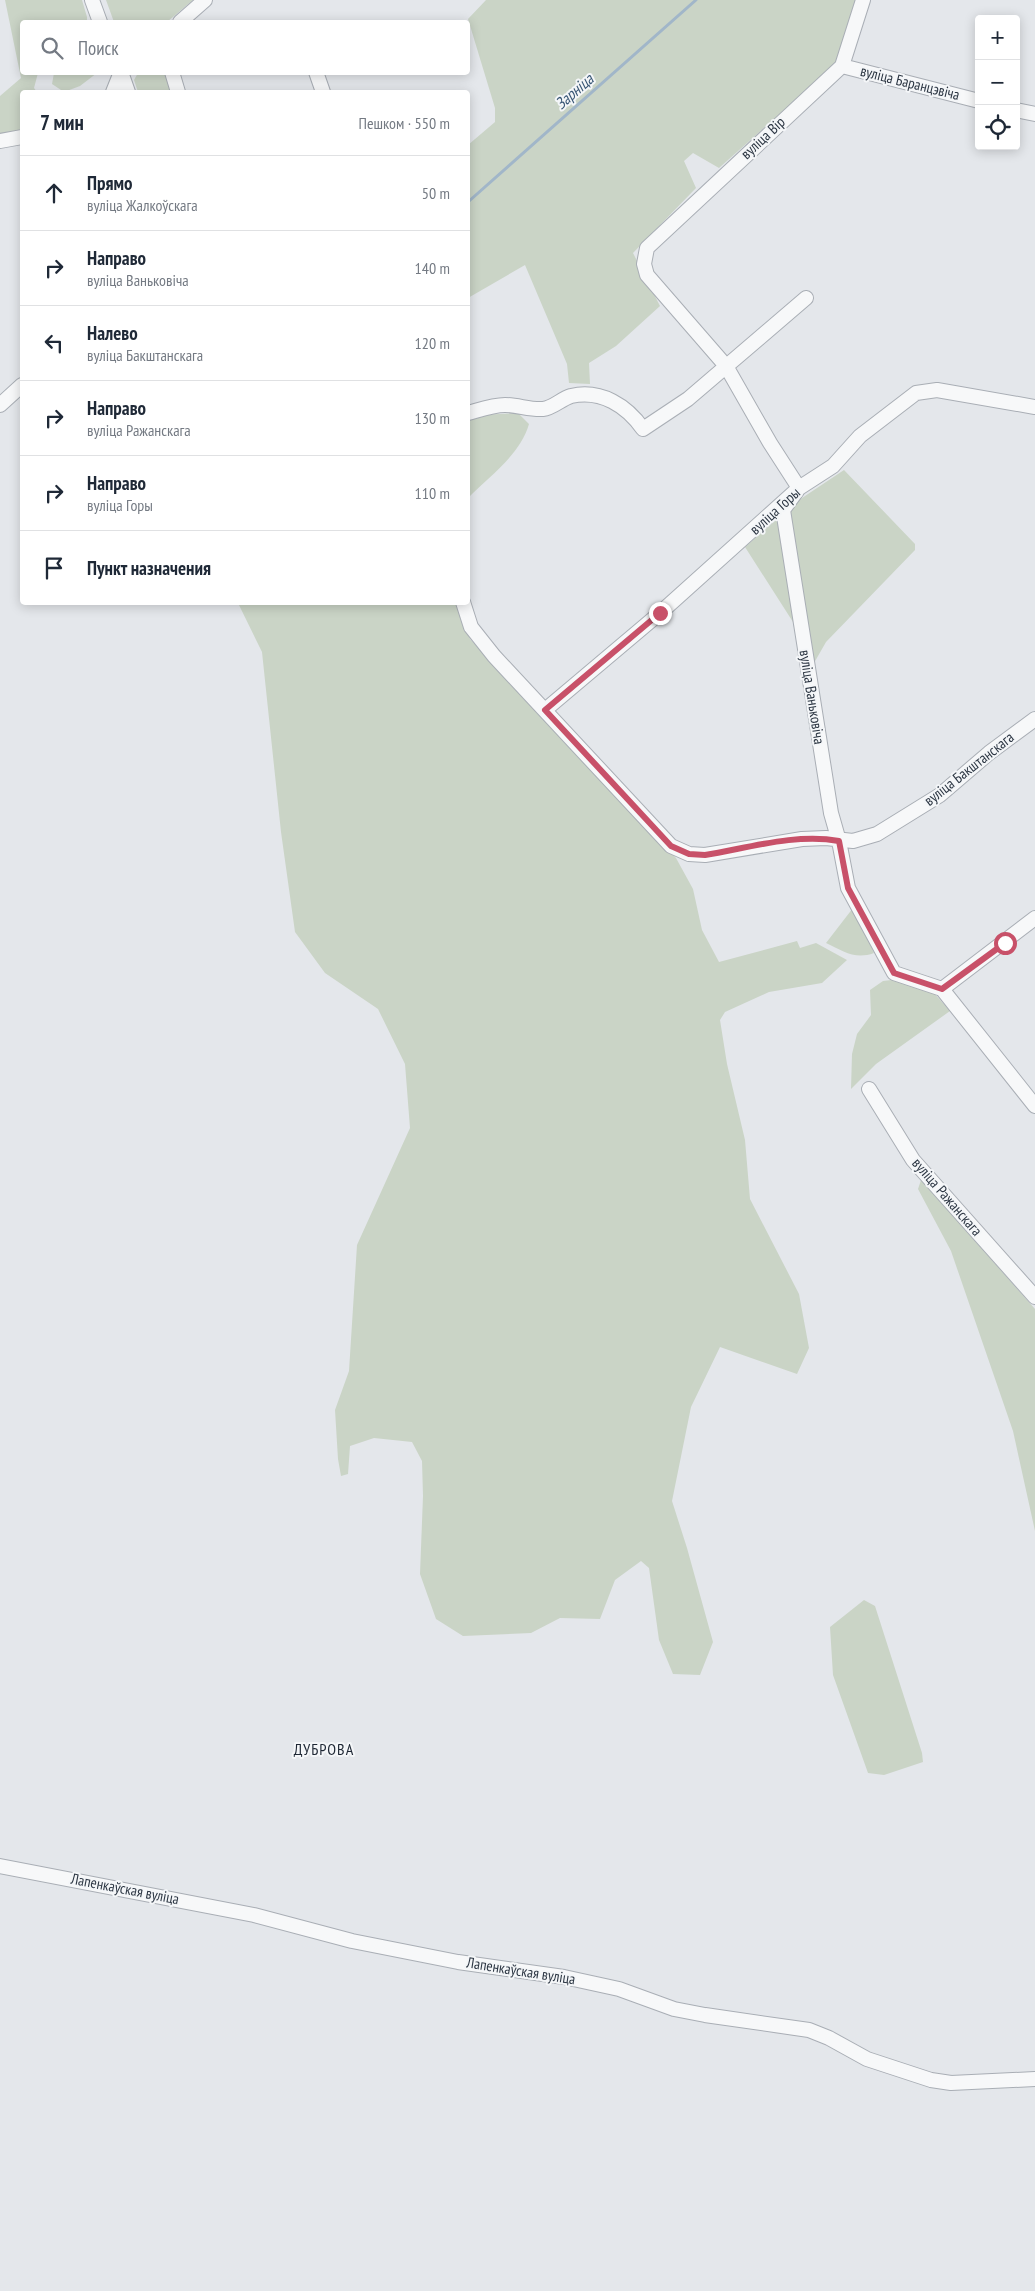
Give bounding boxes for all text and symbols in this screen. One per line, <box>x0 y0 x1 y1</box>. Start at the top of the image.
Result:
map controls <box>975 15 1020 150</box>
button: + <box>975 15 1020 60</box>
search box <box>20 20 470 75</box>
icon: search <box>38 34 66 62</box>
text: Поиск <box>78 36 119 60</box>
button: − <box>975 60 1020 105</box>
street label: вуліца Баранцэвіча <box>858 61 962 104</box>
water label: Зарніца <box>551 68 598 113</box>
button: locate <box>975 105 1020 150</box>
text: 7 мин <box>40 109 84 136</box>
street label: вуліца Вір <box>737 112 789 163</box>
text: Пешком · 550 m <box>359 113 450 133</box>
text: Прямо <box>87 171 132 195</box>
icon: ahead <box>40 179 68 207</box>
text: 50 m <box>422 183 450 203</box>
text: вуліца Жалкоўскага <box>87 195 198 215</box>
text: Направо <box>87 246 146 270</box>
icon: right <box>40 254 68 282</box>
text: 140 m <box>415 258 450 278</box>
text: вуліца Ваньковіча <box>87 270 189 290</box>
text: Налево <box>87 321 138 345</box>
icon: left <box>40 329 68 357</box>
text: 120 m <box>415 333 450 353</box>
text: вуліца Бакштанскага <box>87 345 203 365</box>
text: Направо <box>87 396 146 420</box>
icon: right <box>40 404 68 432</box>
text: 130 m <box>415 408 450 428</box>
text: вуліца Ражанскага <box>87 420 191 440</box>
text: Направо <box>87 471 146 495</box>
icon: right <box>40 479 68 507</box>
text: 110 m <box>415 483 450 503</box>
street label: вуліца Горы <box>745 483 804 538</box>
text: вуліца Горы <box>87 495 153 515</box>
icon: arrive <box>40 554 68 582</box>
text: Пункт назначения <box>87 556 211 580</box>
route end <box>649 602 672 625</box>
street label: вуліца Ваньковіча <box>796 648 829 745</box>
street label: вуліца Бакштанскага <box>920 728 1017 810</box>
route start <box>994 932 1017 955</box>
street label: вуліца Ражанскага <box>908 1154 986 1240</box>
district label: ДУБРОВА <box>294 1739 354 1759</box>
street label: Лапенкаўская вуліца <box>68 1869 181 1908</box>
street label: Лапенкаўская вуліца <box>464 1952 577 1988</box>

